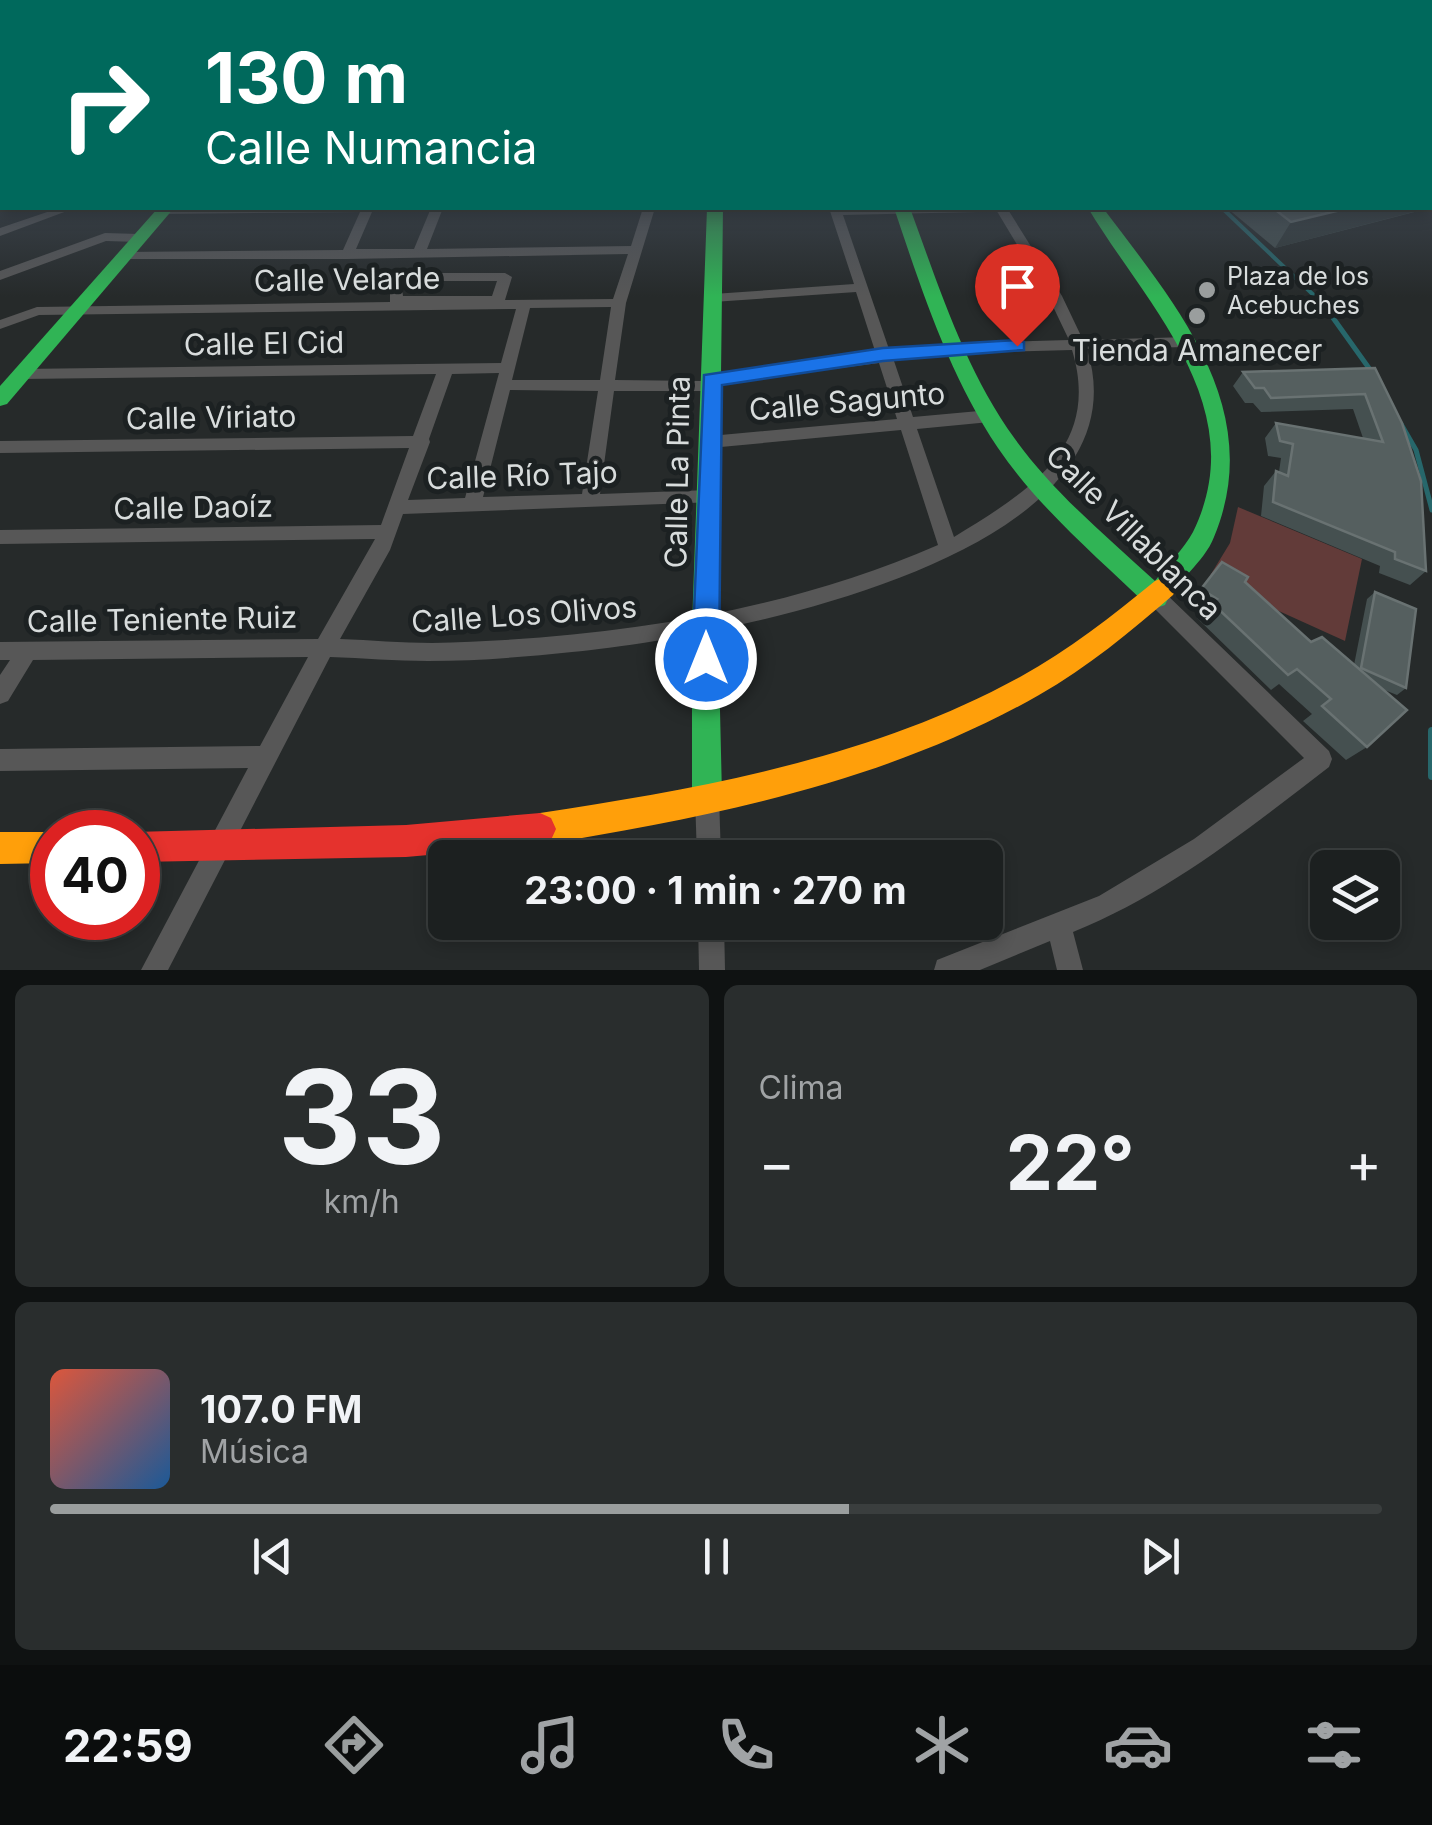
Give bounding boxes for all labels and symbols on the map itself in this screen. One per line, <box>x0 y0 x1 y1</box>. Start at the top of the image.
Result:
pin <box>975 244 1060 347</box>
street label: Calle Velarde <box>253 259 441 299</box>
place label: Plaza de los Acebuches <box>1227 261 1369 320</box>
marker: Plaza de los Acebuches <box>1196 279 1218 301</box>
marker: Tienda Amanecer <box>1186 305 1208 327</box>
street label: Calle El Cid <box>183 324 345 362</box>
place label: Tienda Amanecer <box>1072 332 1322 368</box>
street label: Calle Sagunto <box>747 374 947 428</box>
street label: Calle La Pinta <box>657 375 697 569</box>
street label: Calle Viriato <box>125 398 297 436</box>
street label: Calle Villablanca <box>1039 437 1229 627</box>
street label: Calle Río Tajo <box>426 454 618 496</box>
street label: Calle Daoíz <box>113 488 273 526</box>
street label: Calle Los Olivos <box>410 588 638 640</box>
street label: Calle Teniente Ruiz <box>27 599 297 639</box>
position arrow <box>654 607 758 711</box>
speed limit sign: 40 <box>30 810 160 940</box>

